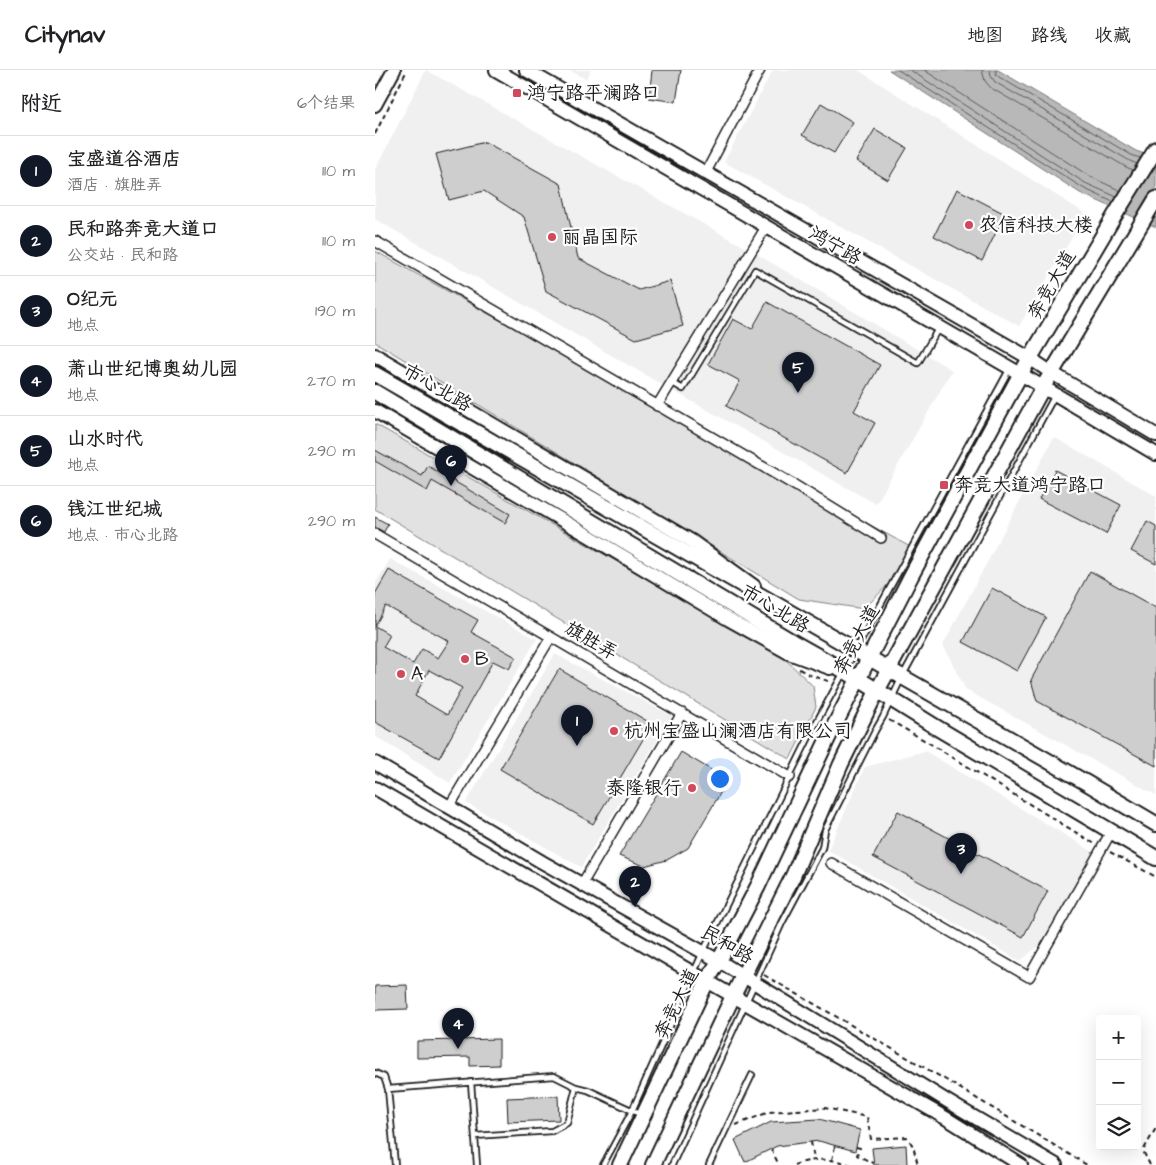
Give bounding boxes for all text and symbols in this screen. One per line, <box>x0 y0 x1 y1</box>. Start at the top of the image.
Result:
text: Citynav <box>25 18 105 52</box>
text: 地图 <box>967 23 1003 48</box>
text: 路线 <box>1031 23 1067 48</box>
text: 收藏 <box>1095 23 1131 48</box>
place label: 鸿宁路平澜路口 <box>527 80 660 107</box>
marker: 鸿宁路平澜路口 <box>511 87 523 99</box>
text: 附近 <box>20 89 62 118</box>
text: 6个结果 <box>297 92 355 114</box>
text: 宝盛道谷酒店 <box>67 146 181 173</box>
text: 1 <box>35 160 37 182</box>
text: 110 m <box>322 160 355 182</box>
text: 酒店 · 旗胜弄 <box>67 174 162 196</box>
place label: 农信科技大楼 <box>979 212 1093 239</box>
text: 民和路奔竞大道口 <box>67 216 219 243</box>
marker: 农信科技大楼 <box>963 219 975 231</box>
street label: 鸿宁路 <box>804 220 866 272</box>
place label: 丽晶国际 <box>562 224 638 251</box>
text: 2 <box>31 230 41 252</box>
text: 110 m <box>322 230 355 252</box>
marker: 丽晶国际 <box>546 231 558 243</box>
text: 公交站 · 民和路 <box>67 244 178 266</box>
street label: 奔竞大道 <box>1021 245 1083 325</box>
text: O纪元 <box>67 286 118 313</box>
text: 3 <box>32 300 40 322</box>
text: 190 m <box>315 300 355 322</box>
text: 地点 <box>67 314 99 336</box>
pin: 5 <box>782 352 814 393</box>
text: 萧山世纪博奥幼儿园 <box>67 356 238 383</box>
street label: 市心北路 <box>397 357 477 419</box>
text: 4 <box>31 370 41 392</box>
text: 270 m <box>307 370 355 392</box>
text: 地点 <box>67 384 99 406</box>
text: 山水时代 <box>67 426 143 453</box>
text: 5 <box>30 440 42 462</box>
text: 290 m <box>308 440 355 462</box>
pin: 6 <box>435 445 467 486</box>
text: 地点 <box>67 454 99 476</box>
place label: 奔竞大道鸿宁路口 <box>954 472 1106 499</box>
marker: 奔竞大道鸿宁路口 <box>938 479 950 491</box>
text: 钱江世纪城 <box>67 496 162 523</box>
text: 6 <box>31 510 41 532</box>
text: 290 m <box>308 510 355 532</box>
text: 地点 · 市心北路 <box>67 524 178 546</box>
street label: 市心北路 <box>735 578 815 640</box>
street label: 奔竞大道 <box>827 600 887 680</box>
street label: 旗胜弄 <box>560 615 622 667</box>
place label: B <box>475 646 489 673</box>
marker: B <box>459 653 471 665</box>
place label: A <box>411 661 423 688</box>
marker: A <box>395 668 407 680</box>
pin: 1 <box>561 705 593 746</box>
place label: 杭州宝盛山澜酒店有限公司 <box>624 718 852 745</box>
marker: 杭州宝盛山澜酒店有限公司 <box>608 725 620 737</box>
your location <box>707 766 733 792</box>
place label: 泰隆银行 <box>606 775 682 802</box>
marker: 泰隆银行 <box>686 782 698 794</box>
pin: 3 <box>945 833 977 874</box>
pin: 2 <box>619 866 651 907</box>
street label: 民和路 <box>696 919 758 971</box>
street label: 奔竞大道 <box>648 964 706 1044</box>
pin: 4 <box>442 1008 474 1049</box>
map controls <box>1096 1015 1141 1150</box>
button: + <box>1096 1015 1141 1060</box>
button: − <box>1096 1060 1141 1105</box>
button: layers <box>1096 1105 1141 1150</box>

